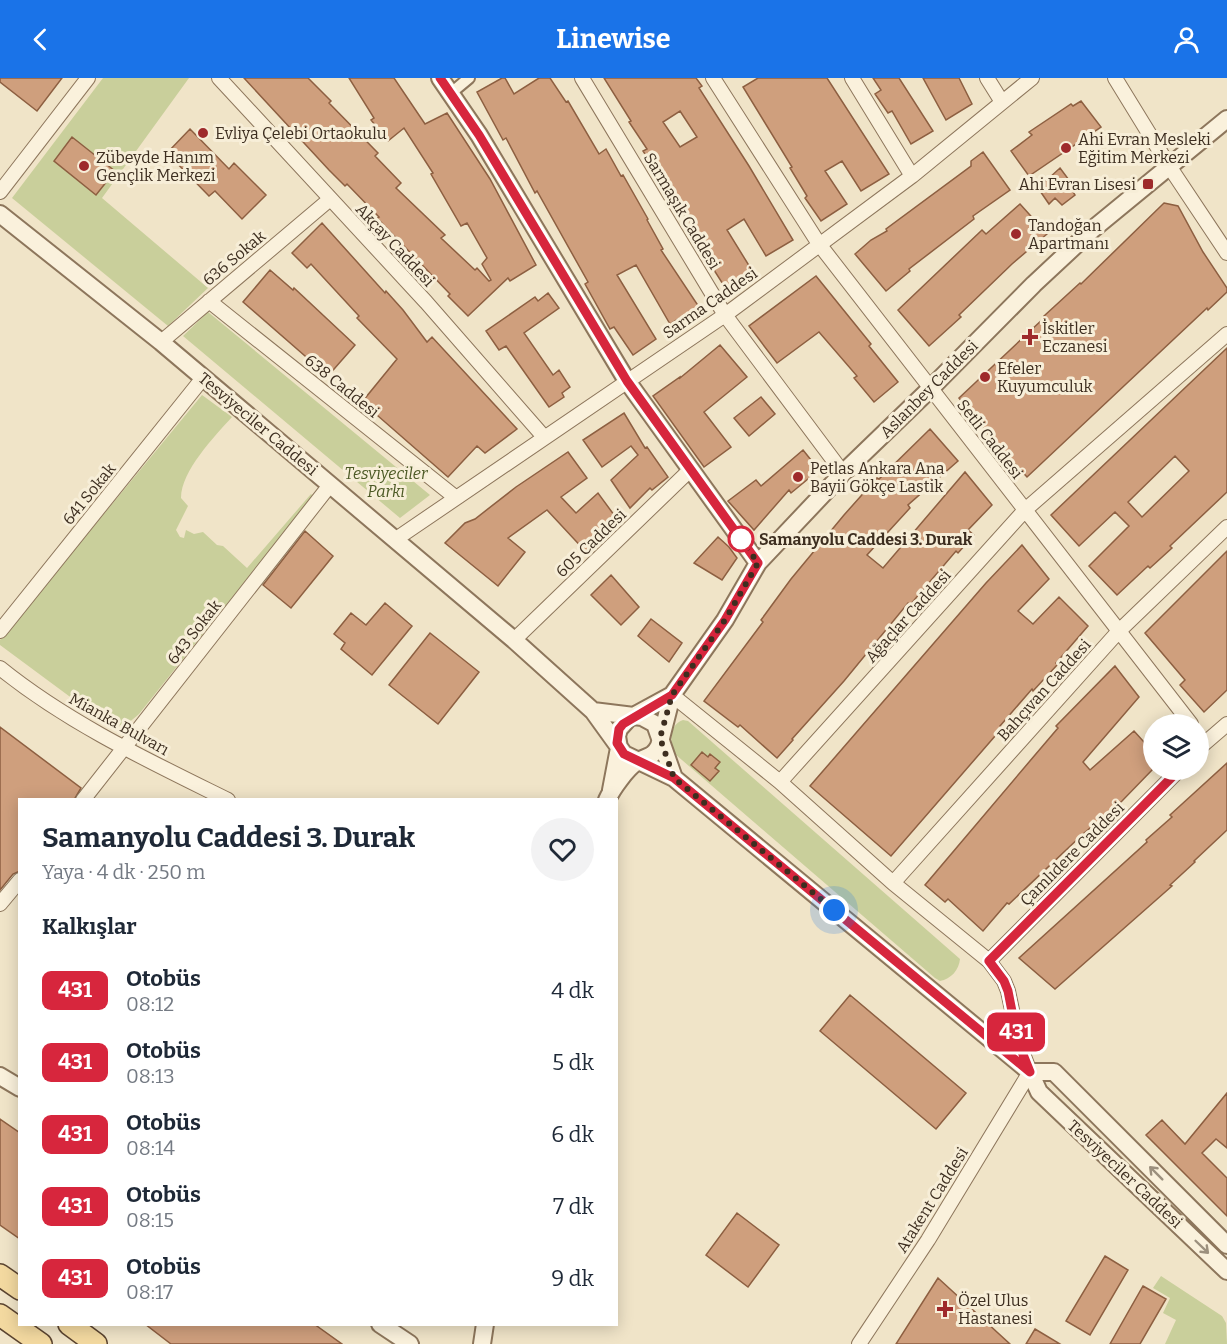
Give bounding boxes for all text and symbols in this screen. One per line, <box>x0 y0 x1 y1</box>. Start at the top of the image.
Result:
icon: back <box>24 23 57 56</box>
text: Linewise <box>556 23 671 55</box>
icon: person <box>1170 23 1203 56</box>
place label: Evliya Çelebi Ortaokulu <box>215 124 387 143</box>
marker: Evliya Çelebi Ortaokulu <box>196 126 210 140</box>
place label: Ahi Evran Mesleki Eğitim Merkezi <box>1078 130 1211 167</box>
marker: Ahi Evran Mesleki Eğitim Merkezi <box>1059 141 1073 155</box>
place label: Zübeyde Hanım Gençlik Merkezi <box>96 148 216 185</box>
street label: Sarmaşık Caddesi <box>640 149 724 273</box>
marker: Zübeyde Hanım Gençlik Merkezi <box>77 159 91 173</box>
place label: Ahi Evran Lisesi <box>1018 175 1136 194</box>
marker: Ahi Evran Lisesi <box>1141 177 1155 191</box>
street label: Akçay Caddesi <box>352 200 438 291</box>
place label: Tandoğan Apartmanı <box>1028 216 1109 253</box>
street label: 636 Sokak <box>199 226 269 290</box>
marker: Tandoğan Apartmanı <box>1009 227 1023 241</box>
street label: Sarma Caddesi <box>659 263 761 343</box>
place label: İskitler Eczanesi <box>1042 319 1108 356</box>
marker: İskitler Eczanesi <box>1023 330 1037 344</box>
street label: Aslanbey Caddesi <box>876 336 982 442</box>
street label: 638 Caddesi <box>301 350 383 422</box>
place label: Efeler Kuyumculuk <box>997 359 1093 396</box>
street label: Tesviyeciler Caddesi <box>195 369 322 480</box>
marker: Efeler Kuyumculuk <box>978 370 992 384</box>
street label: Setli Caddesi <box>953 396 1027 483</box>
street label: 641 Sokak <box>58 459 120 529</box>
place label: Petlas Ankara Ana Bayii Gökçe Lastik <box>810 459 945 496</box>
park label: Tesviyeciler Parkı <box>345 464 429 501</box>
marker: Petlas Ankara Ana Bayii Gökçe Lastik <box>791 470 805 484</box>
street label: 605 Caddesi <box>552 505 630 581</box>
marker: Samanyolu Caddesi 3. Durak <box>728 526 754 552</box>
place label: Samanyolu Caddesi 3. Durak <box>759 530 973 549</box>
street label: Ağaçlar Caddesi <box>861 565 955 666</box>
street label: 643 Sokak <box>163 596 225 668</box>
street label: Bahçıvan Caddesi <box>993 635 1095 745</box>
street label: Mianka Bulvarı <box>66 689 172 759</box>
map controls <box>1143 714 1209 780</box>
button: layers <box>1143 714 1209 780</box>
street label: Çamlıdere Caddesi <box>1016 798 1128 910</box>
button: heart <box>531 818 594 881</box>
text: Samanyolu Caddesi 3. Durak <box>42 821 415 854</box>
text: Yaya · 4 dk · 250 m <box>42 860 205 884</box>
your location <box>819 895 849 925</box>
text: Kalkışlar <box>42 913 137 940</box>
text: Otobüs <box>126 965 201 992</box>
text: 431 <box>58 977 92 1003</box>
text: 4 dk <box>551 977 594 1004</box>
text: 08:12 <box>126 992 174 1016</box>
line badge: 431 <box>982 1012 1050 1052</box>
text: 431 <box>999 1019 1033 1045</box>
text: Otobüs <box>126 1037 201 1064</box>
text: 431 <box>58 1049 92 1075</box>
text: 5 dk <box>552 1049 594 1076</box>
text: 08:13 <box>126 1064 175 1088</box>
text: Otobüs <box>126 1109 201 1136</box>
street label: Tesviyeciler Caddesi <box>1064 1116 1186 1232</box>
text: 431 <box>58 1121 92 1147</box>
text: 6 dk <box>551 1121 594 1148</box>
text: 08:14 <box>126 1136 175 1160</box>
street label: Atakent Caddesi <box>892 1144 972 1256</box>
one-way arrow <box>1149 1166 1163 1181</box>
text: Otobüs <box>126 1181 201 1208</box>
text: 431 <box>58 1193 92 1219</box>
text: 7 dk <box>553 1193 594 1220</box>
text: 08:15 <box>126 1208 174 1232</box>
one-way arrow <box>1195 1240 1210 1254</box>
text: Otobüs <box>126 1253 201 1280</box>
text: 431 <box>58 1265 92 1291</box>
text: 9 dk <box>551 1265 594 1292</box>
text: 08:17 <box>126 1280 173 1304</box>
place label: Özel Ulus Hastanesi <box>958 1291 1033 1328</box>
marker: Özel Ulus Hastanesi <box>936 1300 954 1318</box>

